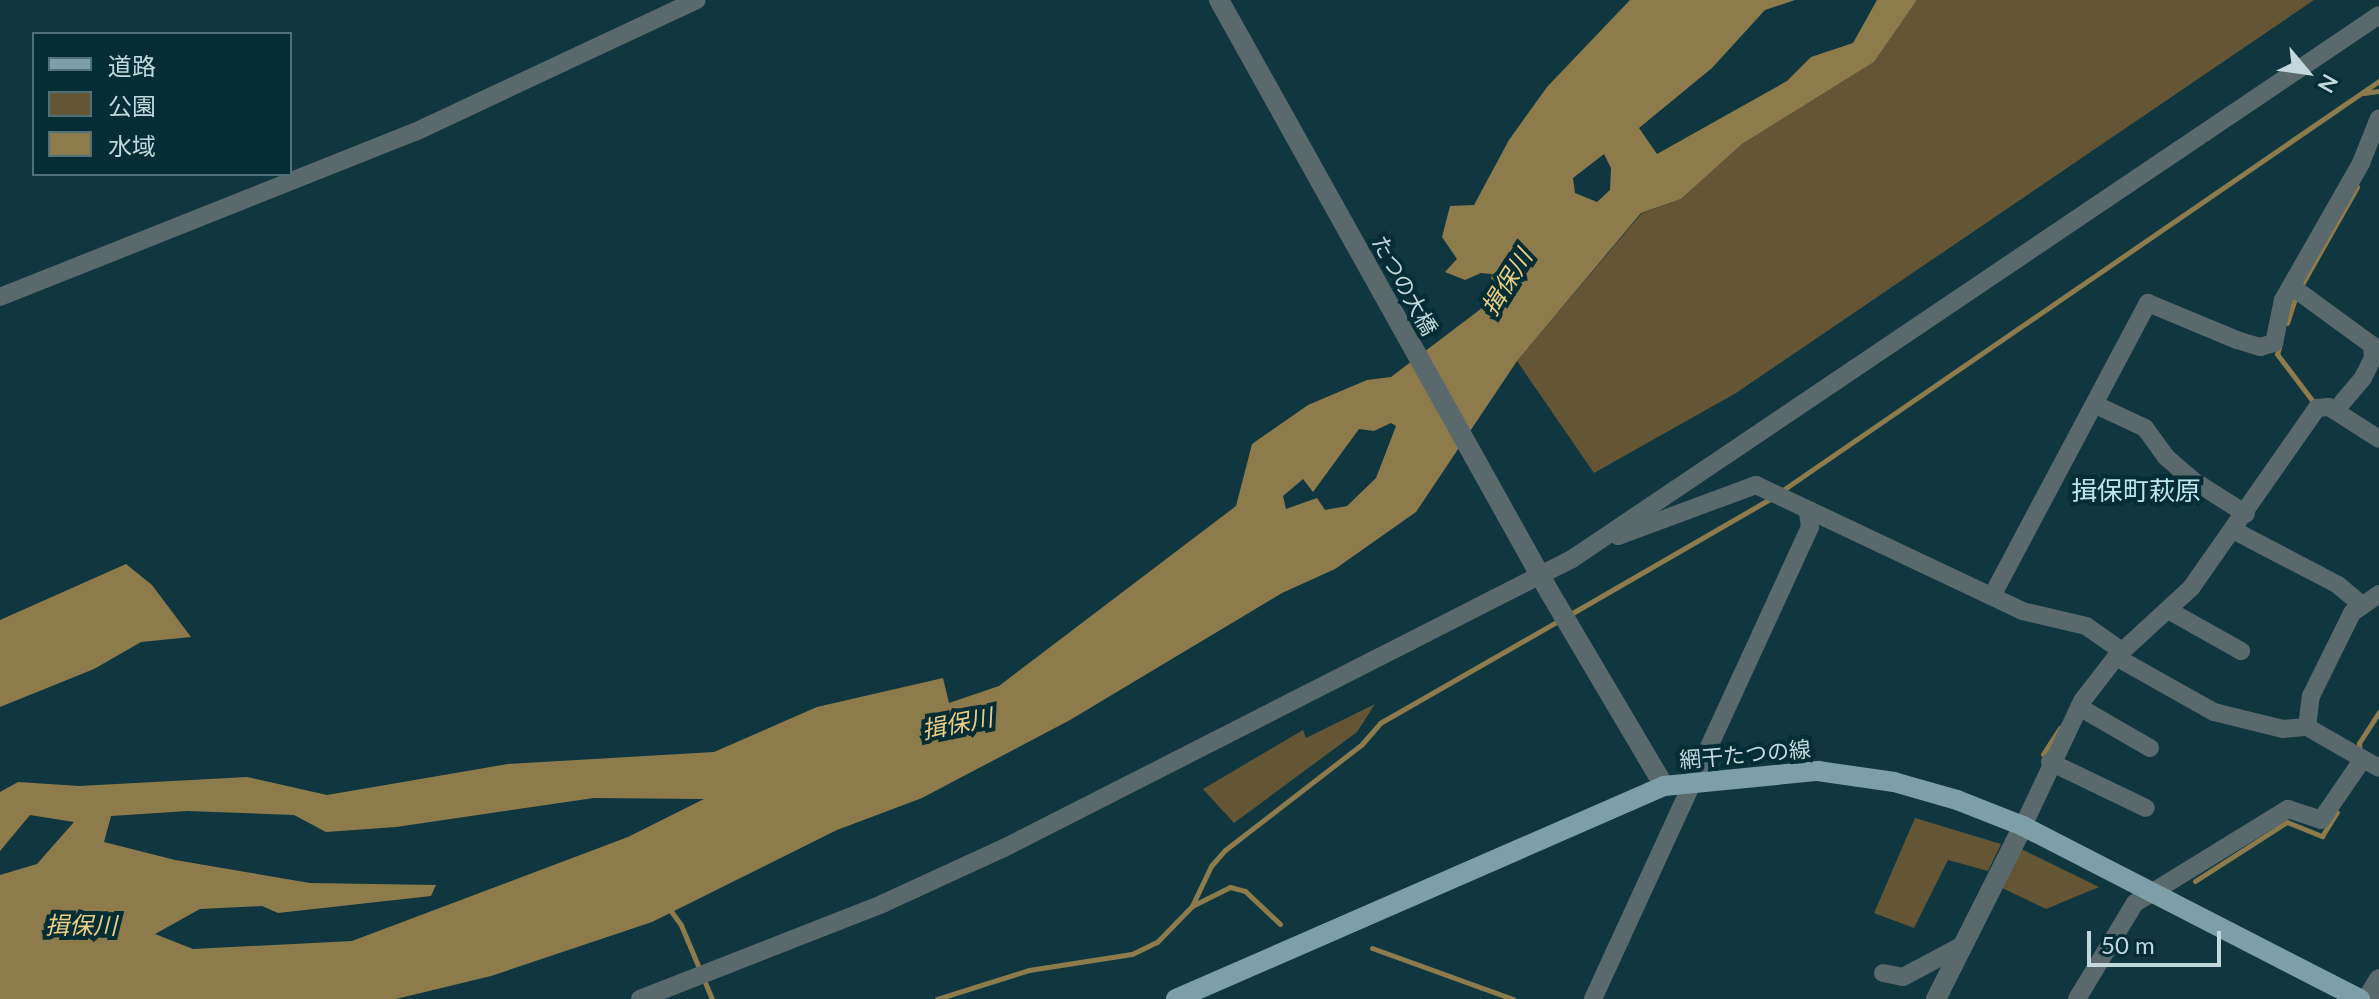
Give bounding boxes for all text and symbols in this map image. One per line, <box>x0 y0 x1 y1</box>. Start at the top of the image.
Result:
legend <box>32 32 292 176</box>
north arrow <box>2267 32 2347 112</box>
text: 道路 <box>108 51 156 80</box>
text: N <box>2313 70 2344 98</box>
text: 公園 <box>108 91 156 120</box>
text: 水域 <box>108 131 156 160</box>
street label: たつの大橋 <box>1367 230 1443 340</box>
water label: 揖保川 <box>1475 244 1537 320</box>
district label: 揖保町萩原 <box>2071 475 2201 507</box>
water label: 揖保川 <box>919 702 995 744</box>
street label: 網干たつの線 <box>1678 735 1812 773</box>
water label: 揖保川 <box>45 911 117 939</box>
scale bar <box>2091 915 2225 965</box>
text: 50 m <box>2101 930 2155 959</box>

